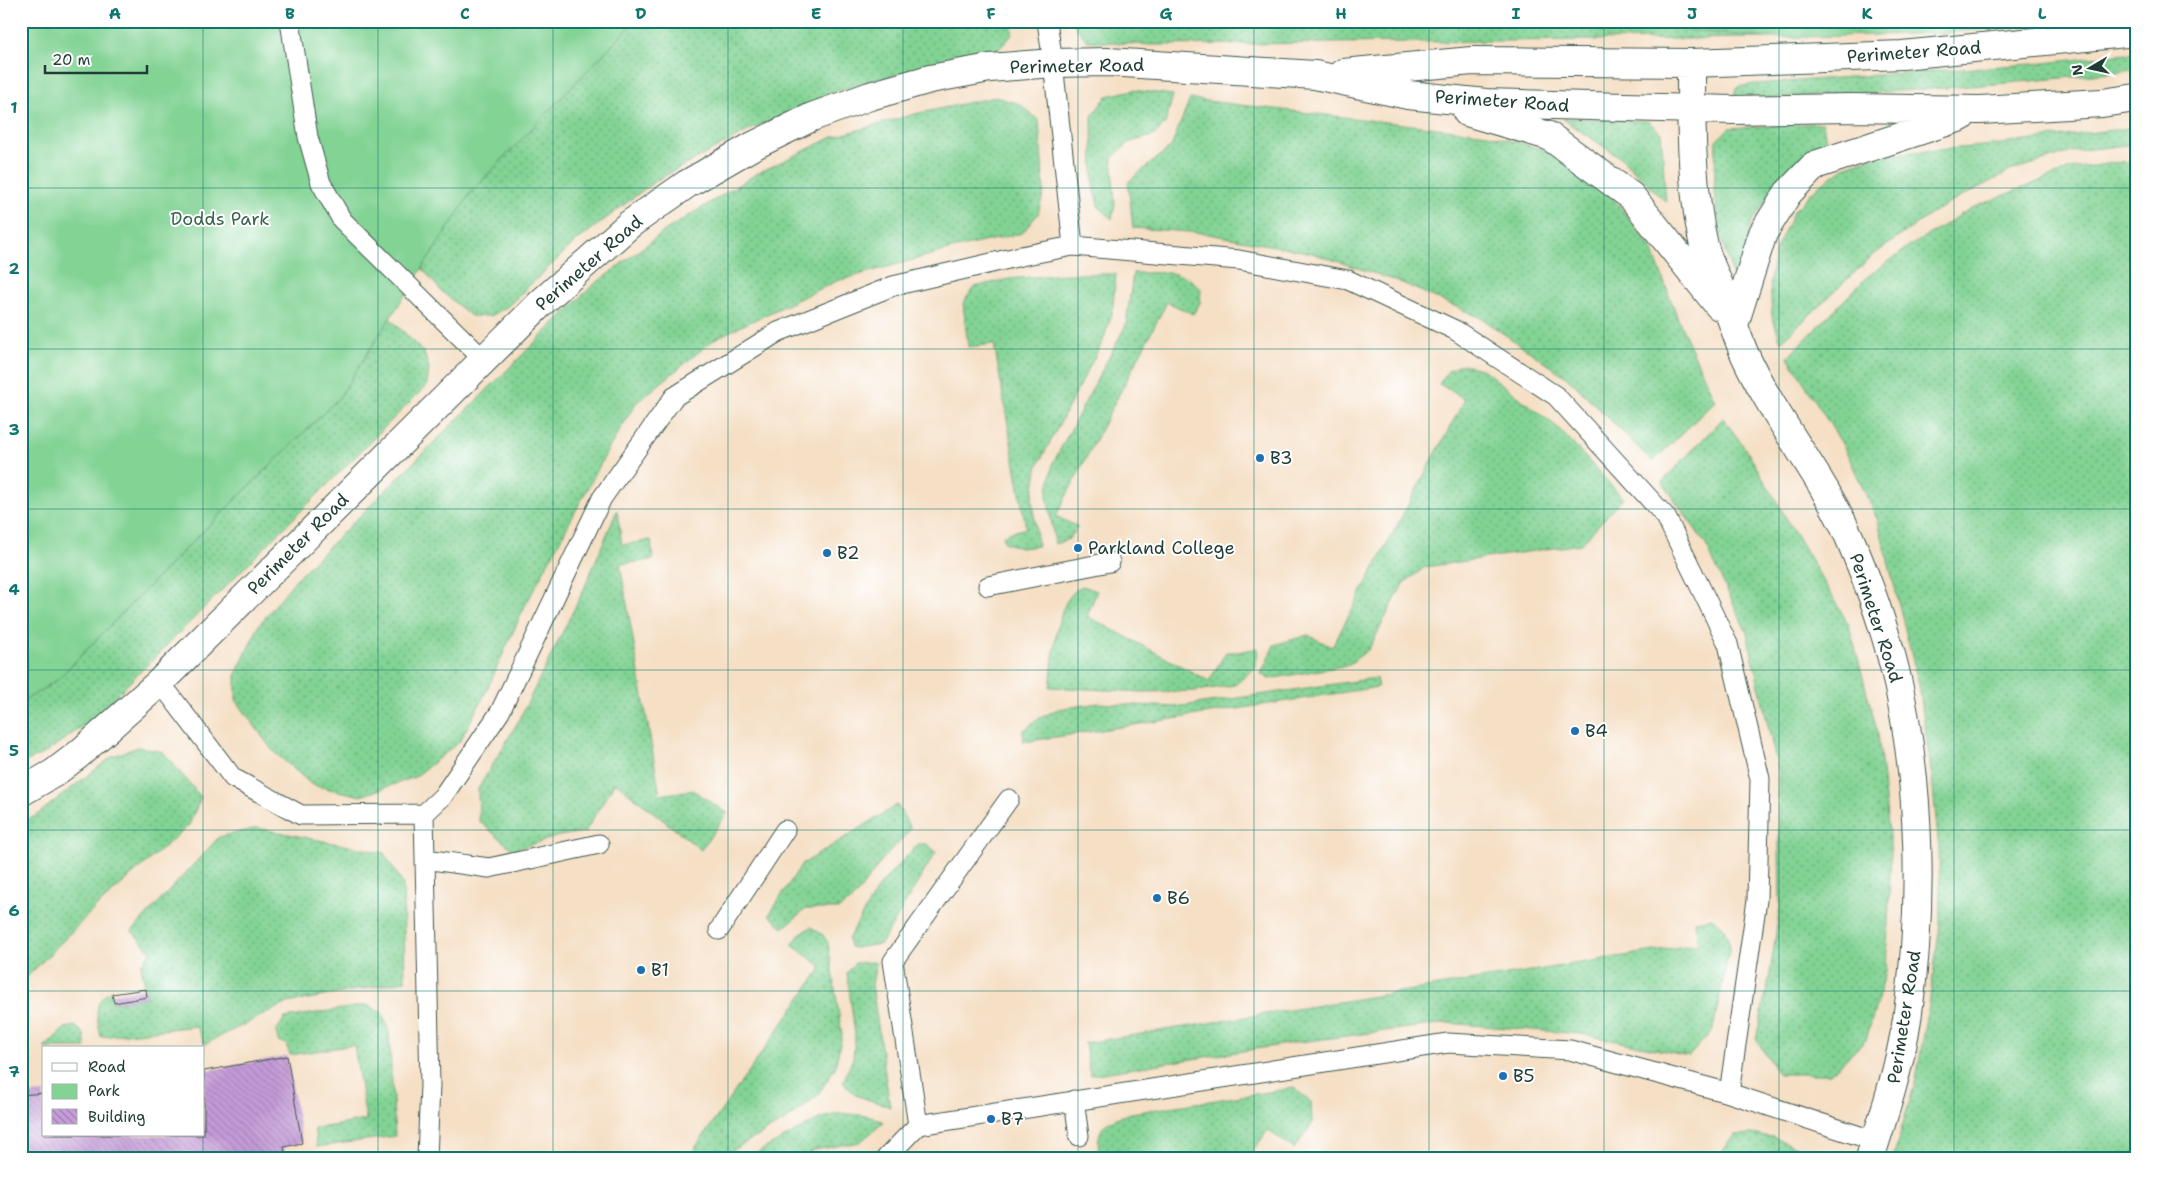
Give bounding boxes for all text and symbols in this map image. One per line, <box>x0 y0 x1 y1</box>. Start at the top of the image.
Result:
text: A <box>109 3 121 24</box>
text: B <box>285 3 295 24</box>
text: C <box>460 3 470 24</box>
text: D <box>635 3 647 24</box>
text: E <box>811 3 821 24</box>
text: F <box>986 3 996 24</box>
text: G <box>1160 3 1173 24</box>
text: H <box>1335 3 1347 24</box>
text: I <box>1512 3 1521 24</box>
text: J <box>1687 3 1697 24</box>
text: K <box>1862 3 1873 24</box>
text: L <box>2038 3 2047 24</box>
street label: Perimeter Road <box>1846 35 1982 69</box>
scale bar <box>45 42 148 74</box>
north arrow <box>2064 42 2114 92</box>
text: 20 m <box>52 50 91 70</box>
street label: Perimeter Road <box>1009 53 1145 79</box>
text: N <box>2067 63 2087 77</box>
street label: Perimeter Road <box>1434 84 1570 118</box>
text: 1 <box>10 97 18 118</box>
park label: Dodds Park <box>171 207 269 231</box>
street label: Perimeter Road <box>530 210 648 316</box>
text: 2 <box>8 258 20 279</box>
text: 3 <box>8 419 20 440</box>
place label: B3 <box>1270 446 1293 470</box>
marker: B3 <box>1254 452 1266 464</box>
street label: Perimeter Road <box>242 488 354 600</box>
place label: Parkland College <box>1088 536 1235 560</box>
place label: B2 <box>837 541 860 565</box>
marker: Parkland College <box>1072 542 1084 554</box>
marker: B2 <box>821 547 833 559</box>
street label: Perimeter Road <box>1844 550 1908 686</box>
text: 4 <box>8 579 20 600</box>
place label: B4 <box>1585 719 1608 743</box>
marker: B4 <box>1569 725 1581 737</box>
text: 5 <box>9 740 19 761</box>
place label: B6 <box>1167 886 1190 910</box>
marker: B6 <box>1151 892 1163 904</box>
text: 6 <box>8 900 20 921</box>
street label: Perimeter Road <box>1882 949 1926 1085</box>
place label: B1 <box>651 958 669 982</box>
marker: B1 <box>635 964 647 976</box>
legend <box>42 1046 205 1136</box>
text: Road <box>88 1057 126 1077</box>
text: 7 <box>8 1061 20 1082</box>
place label: B5 <box>1513 1064 1535 1088</box>
marker: B5 <box>1497 1070 1509 1082</box>
text: Park <box>88 1081 120 1101</box>
text: Building <box>88 1107 145 1127</box>
place label: B7 <box>1001 1107 1024 1131</box>
marker: B7 <box>985 1113 997 1125</box>

